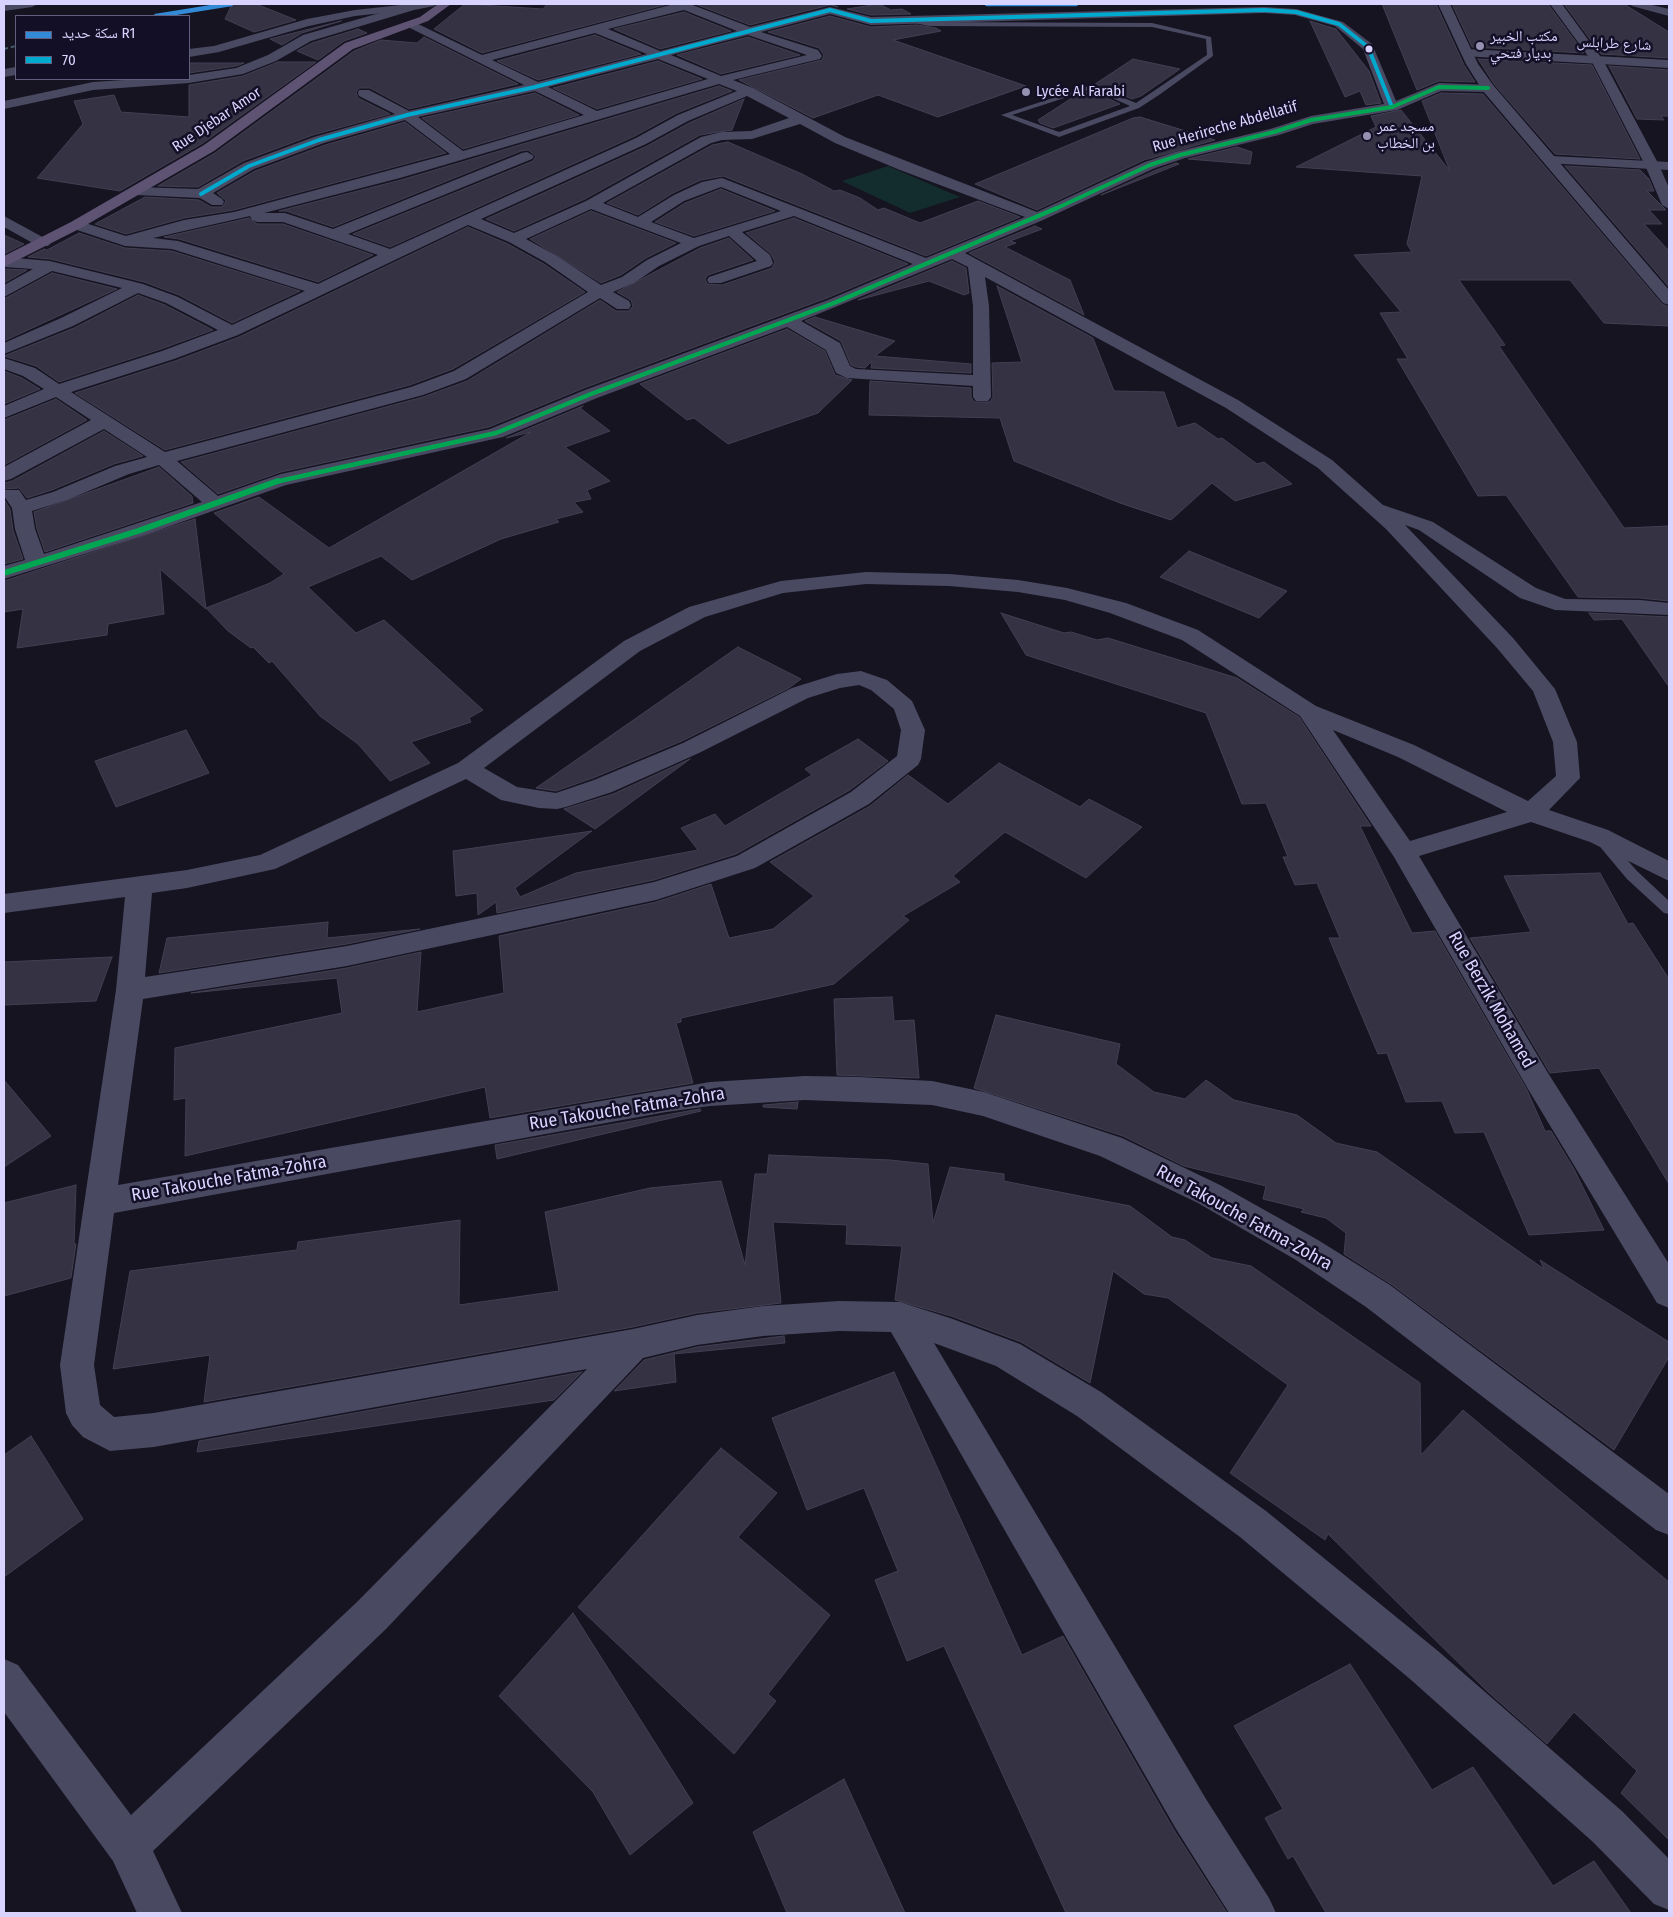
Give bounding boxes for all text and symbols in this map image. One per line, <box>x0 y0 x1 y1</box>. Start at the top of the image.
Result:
legend <box>15 15 190 80</box>
text: سكة حديد R1 <box>62 24 135 42</box>
place label: مكتب الخبير بديار فتحي <box>1490 28 1557 63</box>
street label: شارع طرابلس <box>1576 33 1652 55</box>
marker: مكتب الخبير بديار فتحي <box>1474 40 1486 52</box>
unlabelled marker <box>1364 44 1374 54</box>
text: 70 <box>62 51 76 69</box>
place label: Lycée Al Farabi <box>1036 83 1125 101</box>
street label: Rue Djebar Amor <box>169 84 265 156</box>
marker: Lycée Al Farabi <box>1020 86 1032 98</box>
street label: Rue Herireche Abdellatif <box>1151 98 1299 156</box>
place label: مسجد عمر بن الخطاب <box>1377 118 1435 153</box>
marker: مسجد عمر بن الخطاب <box>1361 130 1373 142</box>
street label: Rue Berzik Mohamed <box>1443 928 1539 1072</box>
street label: Rue Takouche Fatma-Zohra <box>528 1083 726 1135</box>
street label: Rue Takouche Fatma-Zohra <box>130 1151 328 1207</box>
street label: Rue Takouche Fatma-Zohra <box>1152 1161 1336 1275</box>

